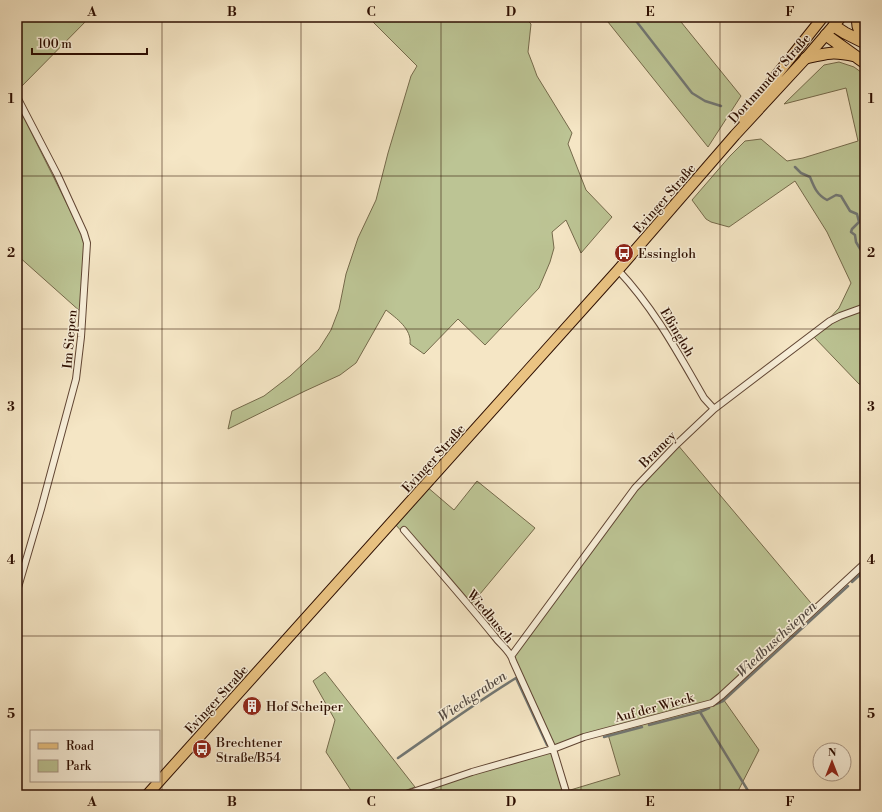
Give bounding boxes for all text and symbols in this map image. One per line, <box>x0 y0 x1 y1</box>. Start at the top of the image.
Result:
text: A <box>86 4 97 20</box>
text: B <box>227 4 237 20</box>
text: C <box>366 4 376 20</box>
text: D <box>506 4 516 20</box>
text: E <box>645 4 655 20</box>
text: F <box>785 4 795 20</box>
scale bar <box>32 30 147 56</box>
street label: Dortmunder Straße <box>725 30 814 127</box>
text: 100 m <box>38 37 72 52</box>
text: 1 <box>8 91 15 107</box>
text: 1 <box>868 91 875 107</box>
street label: Evinger Straße <box>630 160 699 237</box>
bus stop icon: Essingloh <box>613 242 635 264</box>
text: 2 <box>7 245 15 261</box>
text: 2 <box>867 245 875 261</box>
place label: Essingloh <box>638 246 696 262</box>
street label: Eßingloh <box>656 305 698 360</box>
street label: Im Siepen <box>59 309 81 369</box>
text: 3 <box>7 399 15 415</box>
text: 3 <box>867 399 875 415</box>
street label: Evinger Straße <box>399 421 469 496</box>
street label: Bramey <box>635 427 680 472</box>
text: 4 <box>7 552 16 568</box>
text: 4 <box>867 552 876 568</box>
street label: Wiedbusch <box>463 586 517 647</box>
water label: Wiedbuschsiepen <box>733 598 821 682</box>
street label: Evinger Straße <box>182 662 252 737</box>
water label: Wieckgraben <box>435 667 510 726</box>
street label: Auf der Wieck <box>612 689 697 726</box>
building icon: Hof Scheiper <box>241 695 263 717</box>
place label: Hof Scheiper <box>266 699 344 715</box>
text: 5 <box>7 706 15 722</box>
text: 5 <box>867 706 875 722</box>
legend <box>30 730 160 782</box>
place label: Brechtener Straße/B54 <box>215 735 283 766</box>
bus stop icon: Brechtener Straße/B54 <box>191 738 213 760</box>
text: Road <box>66 739 94 754</box>
north arrow <box>812 742 852 782</box>
text: N <box>828 746 837 760</box>
text: Park <box>66 759 92 774</box>
text: A <box>86 794 97 810</box>
text: B <box>227 794 237 810</box>
text: C <box>366 794 376 810</box>
text: D <box>506 794 516 810</box>
text: E <box>645 794 655 810</box>
text: F <box>785 794 795 810</box>

